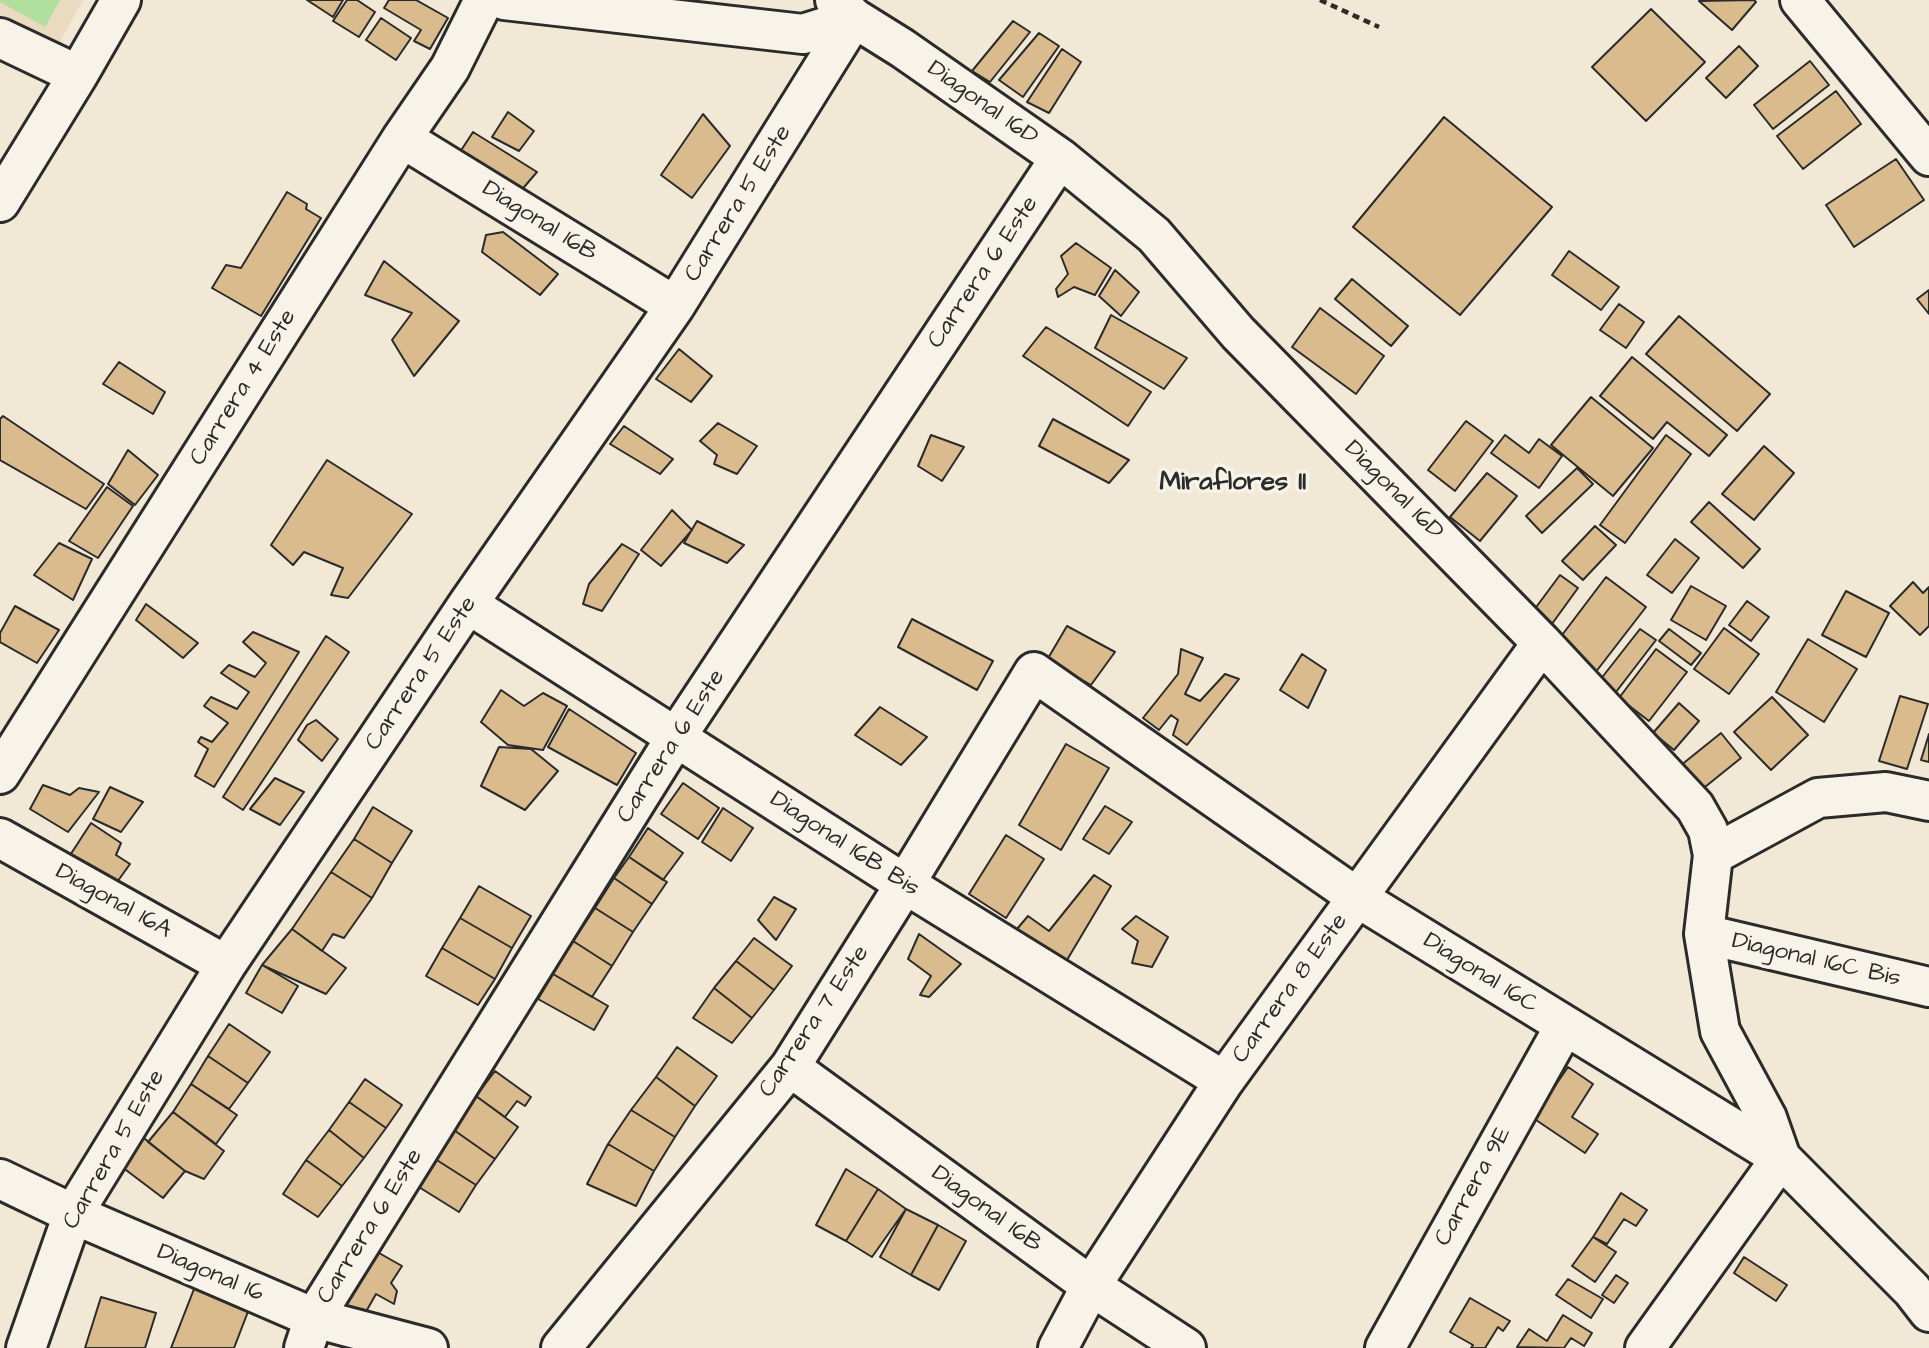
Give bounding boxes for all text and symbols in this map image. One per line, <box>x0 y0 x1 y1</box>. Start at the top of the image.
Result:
street label: Diagonal 16D <box>921 55 1043 153</box>
street label: Carrera 5 Este <box>679 120 799 288</box>
street label: Diagonal 16B <box>476 175 602 269</box>
street label: Carrera 6 Este <box>922 191 1046 355</box>
street label: Carrera 4 Este <box>184 305 304 471</box>
street label: Diagonal 16D <box>1337 435 1449 547</box>
district label: Miraflores II <box>1160 468 1306 500</box>
street label: Carrera 5 Este <box>360 592 484 756</box>
street label: Carrera 6 Este <box>612 665 732 829</box>
street label: Diagonal 16B Bis <box>764 786 924 904</box>
street label: Diagonal 16A <box>50 858 176 946</box>
street label: Carrera 8 Este <box>1227 909 1355 1069</box>
street label: Diagonal 16C <box>1417 927 1543 1021</box>
street label: Diagonal 16C Bis <box>1729 928 1903 994</box>
street label: Carrera 7 Este <box>754 941 876 1103</box>
street label: Carrera 5 Este <box>58 1065 172 1235</box>
street label: Carrera 9E <box>1430 1122 1518 1252</box>
street label: Carrera 6 Este <box>312 1144 430 1310</box>
street label: Diagonal 16B <box>925 1160 1047 1260</box>
street label: Diagonal 16 <box>152 1239 268 1309</box>

